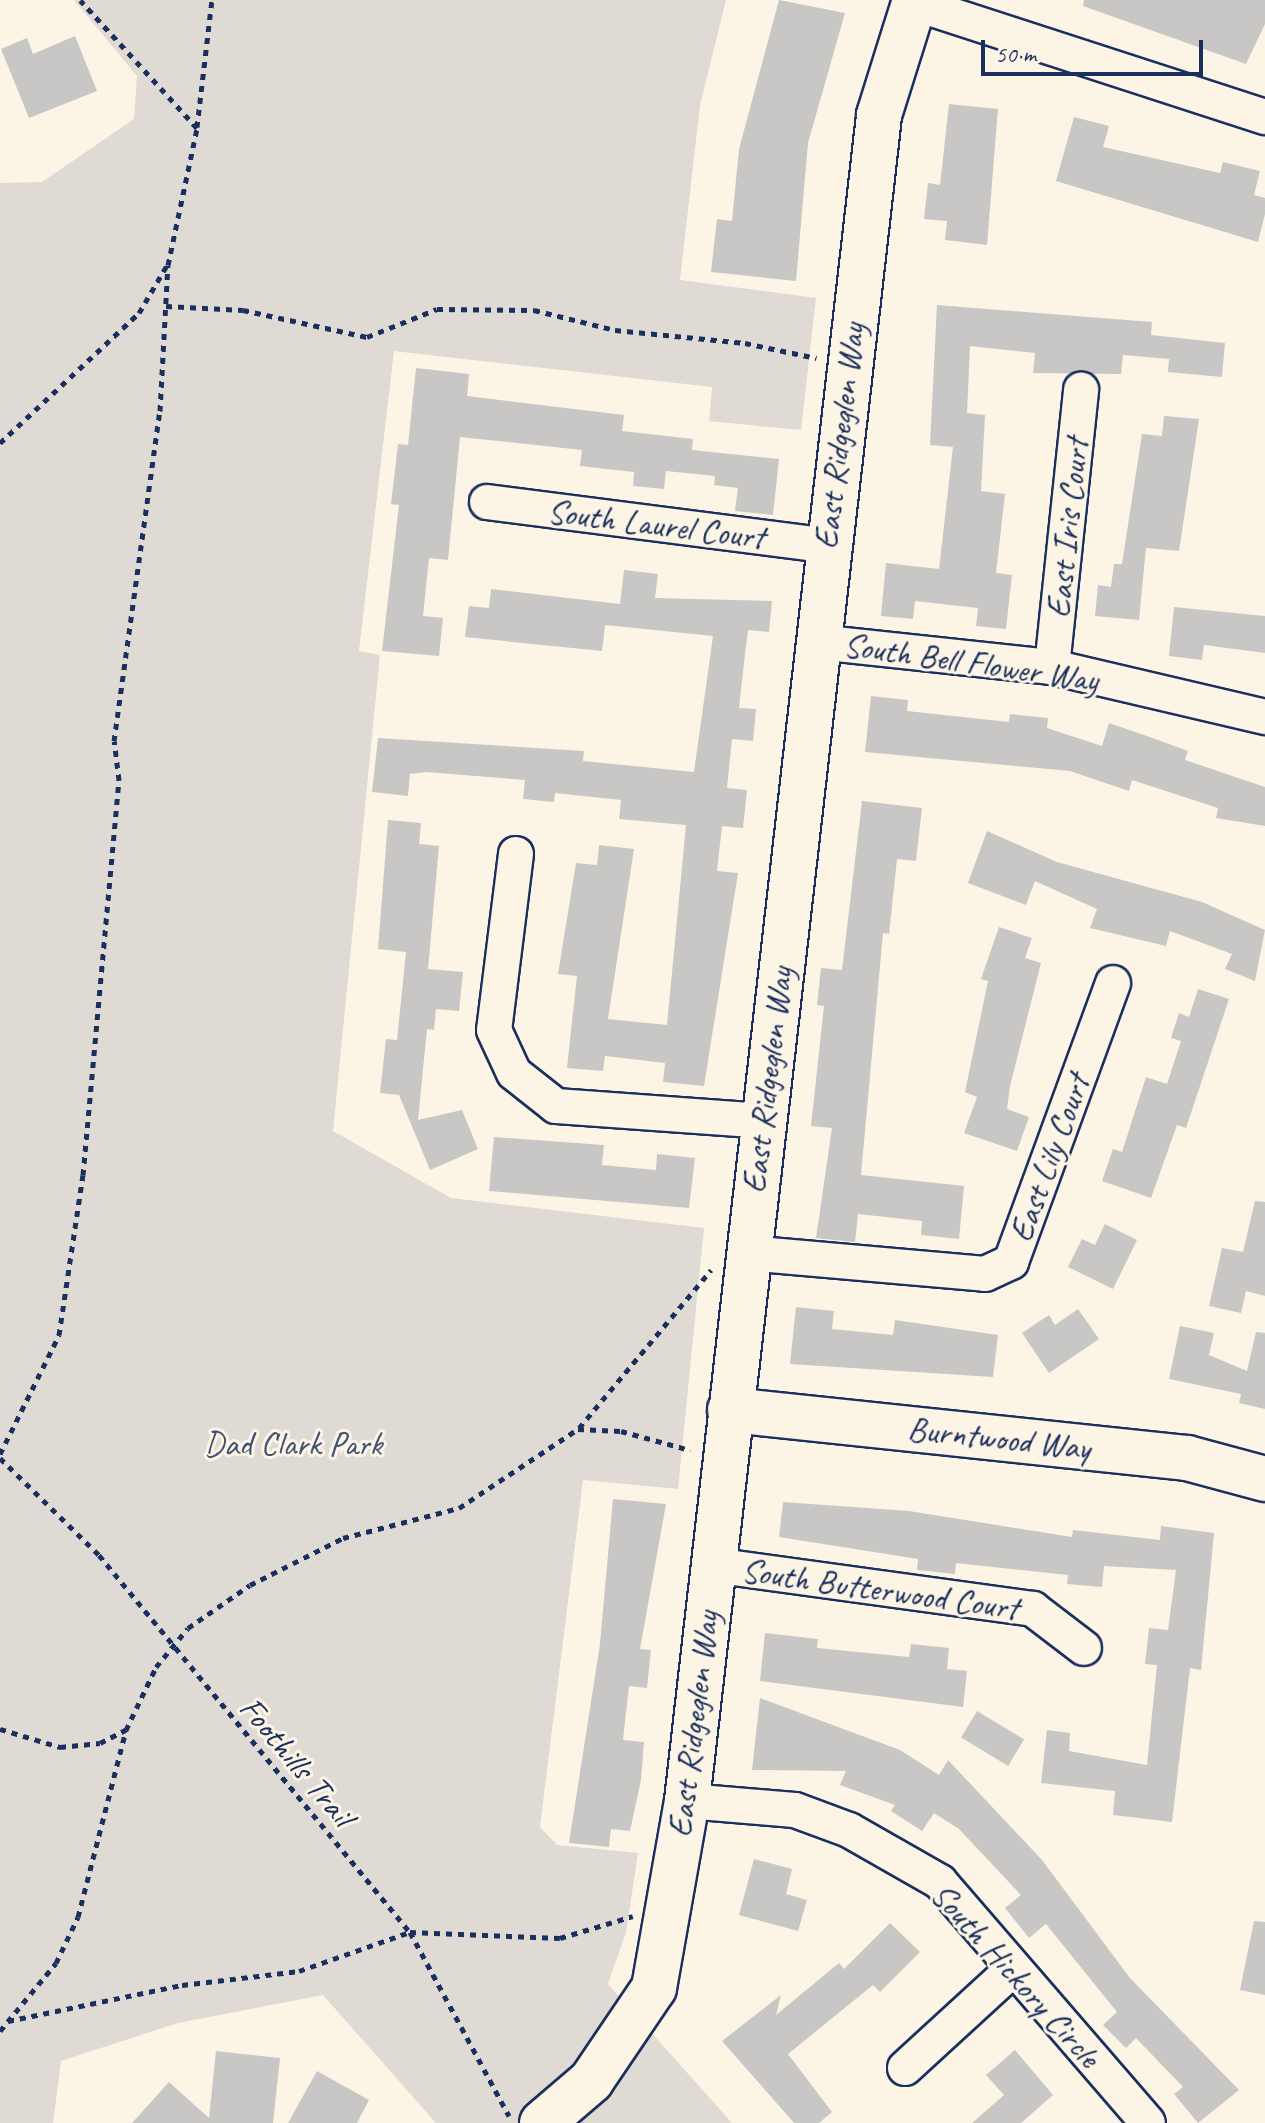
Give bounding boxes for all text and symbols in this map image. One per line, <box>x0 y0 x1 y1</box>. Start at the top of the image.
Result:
scale bar <box>985 24 1207 74</box>
text: 50 m <box>995 39 1036 69</box>
street label: East Ridgeglen Way <box>805 321 873 551</box>
street label: East Iris Court <box>1037 436 1097 620</box>
street label: South Laurel Court <box>545 490 767 558</box>
street label: South Bell Flower Way <box>841 624 1101 700</box>
street label: East Ridgeglen Way <box>733 965 801 1195</box>
street label: East Lily Court <box>1000 1069 1098 1247</box>
street label: Burntwood Way <box>906 1408 1092 1468</box>
park label: Dad Clark Park <box>203 1424 383 1464</box>
street label: South Butterwood Court <box>739 1549 1021 1629</box>
street label: East Ridgeglen Way <box>659 1609 727 1839</box>
street label: Foothills Trail <box>232 1689 362 1833</box>
street label: South Hickory Circle <box>923 1875 1109 2075</box>

